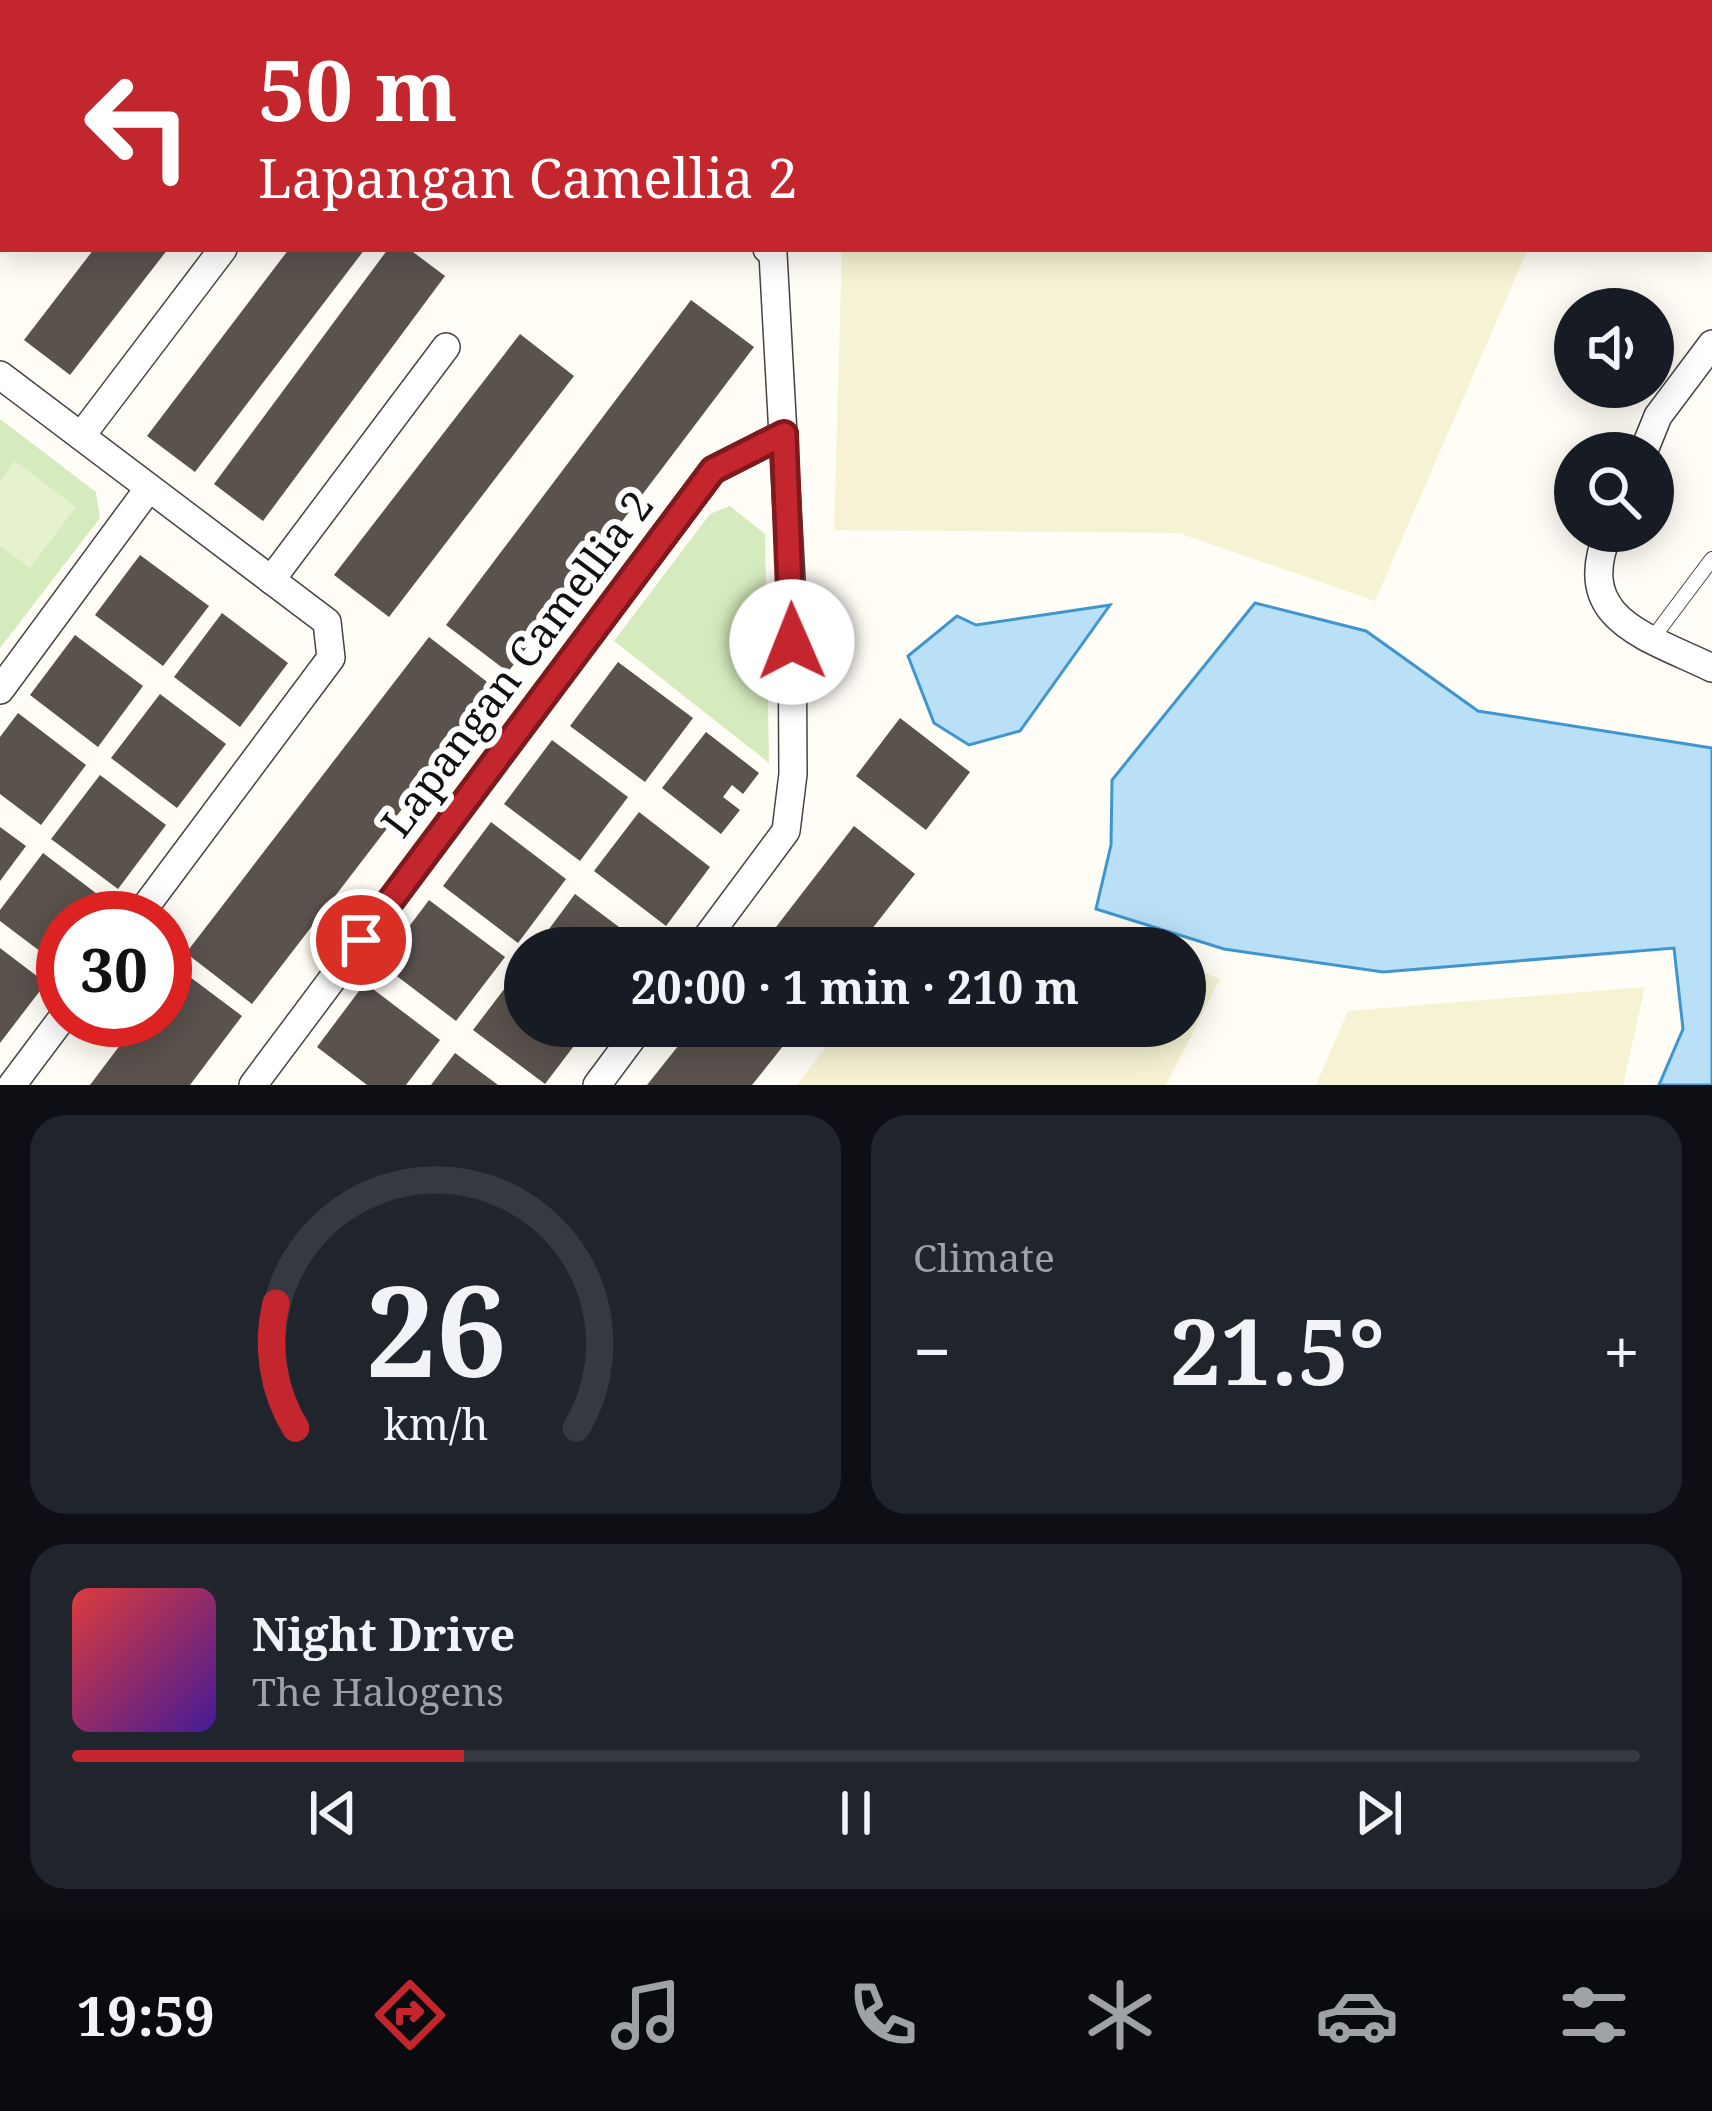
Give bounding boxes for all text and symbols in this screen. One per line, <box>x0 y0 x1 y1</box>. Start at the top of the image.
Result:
text: 50 m <box>258 31 458 146</box>
icon: left <box>60 48 216 204</box>
text: Lapangan Camellia 2 <box>258 140 798 214</box>
map controls <box>1554 288 1674 552</box>
button: sound <box>1554 288 1674 408</box>
button: search <box>1554 432 1674 552</box>
street label: Lapangan Camellia 2 <box>367 478 665 848</box>
position arrow <box>729 579 855 705</box>
pin <box>310 889 412 991</box>
speed limit sign: 30 <box>36 891 192 1047</box>
icon: arrive <box>328 907 394 973</box>
text: 20:00 · 1 min · 210 m <box>631 956 1079 1017</box>
text: Climate <box>913 1230 1055 1283</box>
text: 26 <box>365 1244 506 1414</box>
text: 21.5° <box>1170 1289 1385 1411</box>
text: − <box>913 1305 951 1395</box>
text: + <box>1603 1305 1640 1395</box>
text: km/h <box>383 1393 488 1452</box>
text: Night Drive <box>252 1603 515 1664</box>
text: The Halogens <box>252 1664 504 1717</box>
icon: previous <box>300 1780 366 1846</box>
icon: pause <box>823 1780 889 1846</box>
icon: next <box>1346 1780 1412 1846</box>
icon: directions <box>368 1973 452 2057</box>
icon: music <box>604 1973 688 2057</box>
icon: phone <box>841 1973 925 2057</box>
icon: climate <box>1078 1973 1162 2057</box>
icon: car <box>1315 1973 1399 2057</box>
icon: filters <box>1552 1973 1636 2057</box>
text: 19:59 <box>76 1978 215 2052</box>

